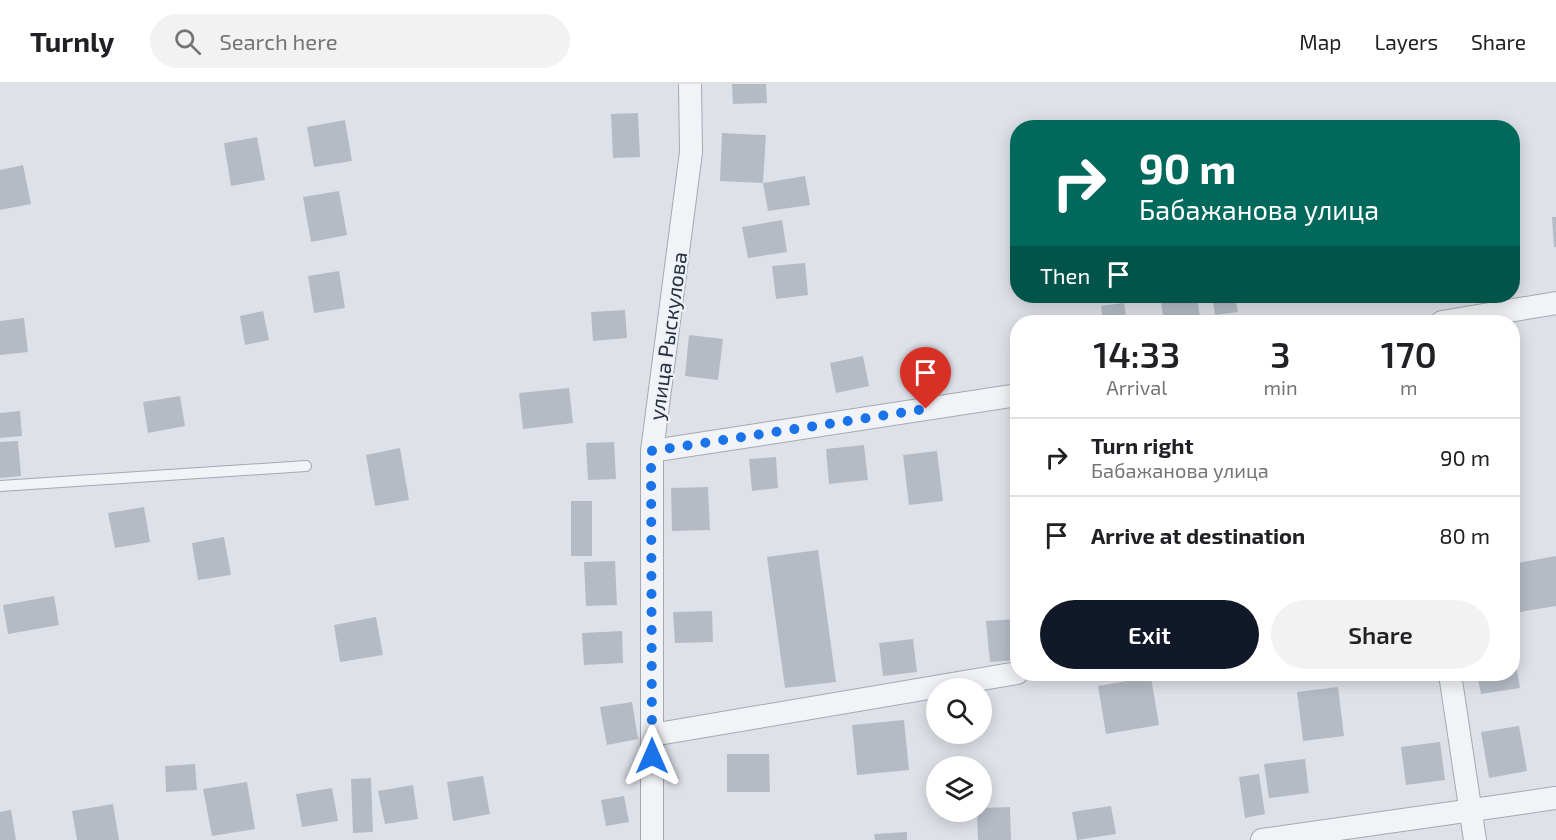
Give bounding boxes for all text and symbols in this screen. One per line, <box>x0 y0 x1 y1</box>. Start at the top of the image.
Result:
search box <box>150 14 570 68</box>
text: Turnly <box>30 24 114 58</box>
icon: search <box>171 25 204 58</box>
text: Search here <box>219 28 338 54</box>
text: Map <box>1299 29 1341 54</box>
text: Layers <box>1374 29 1438 54</box>
text: Share <box>1471 29 1526 54</box>
text: 90 m <box>1139 142 1236 192</box>
icon: right <box>1040 144 1118 222</box>
text: Бабажанова улица <box>1139 193 1379 225</box>
street label: улица Рыскулова <box>643 250 692 422</box>
icon: arrive <box>1102 258 1135 291</box>
text: Then <box>1040 262 1090 288</box>
text: 14:33 <box>1093 332 1180 375</box>
text: 3 <box>1270 332 1291 375</box>
text: 170 <box>1381 332 1437 375</box>
pin <box>900 347 951 409</box>
icon: arrive <box>909 356 942 389</box>
text: Arrival <box>1106 375 1167 399</box>
text: min <box>1263 375 1298 399</box>
text: m <box>1400 375 1418 399</box>
text: Turn right <box>1091 432 1193 458</box>
icon: right <box>1040 441 1073 474</box>
text: 90 m <box>1440 444 1490 470</box>
text: Бабажанова улица <box>1091 458 1269 482</box>
icon: arrive <box>1040 519 1073 552</box>
text: Arrive at destination <box>1091 522 1305 548</box>
text: 80 m <box>1439 522 1490 548</box>
button: Exit <box>1040 600 1259 669</box>
button: Share <box>1271 600 1490 669</box>
map controls <box>926 678 992 822</box>
button: search <box>926 678 992 744</box>
position arrow <box>620 724 684 788</box>
button: layers <box>926 756 992 822</box>

